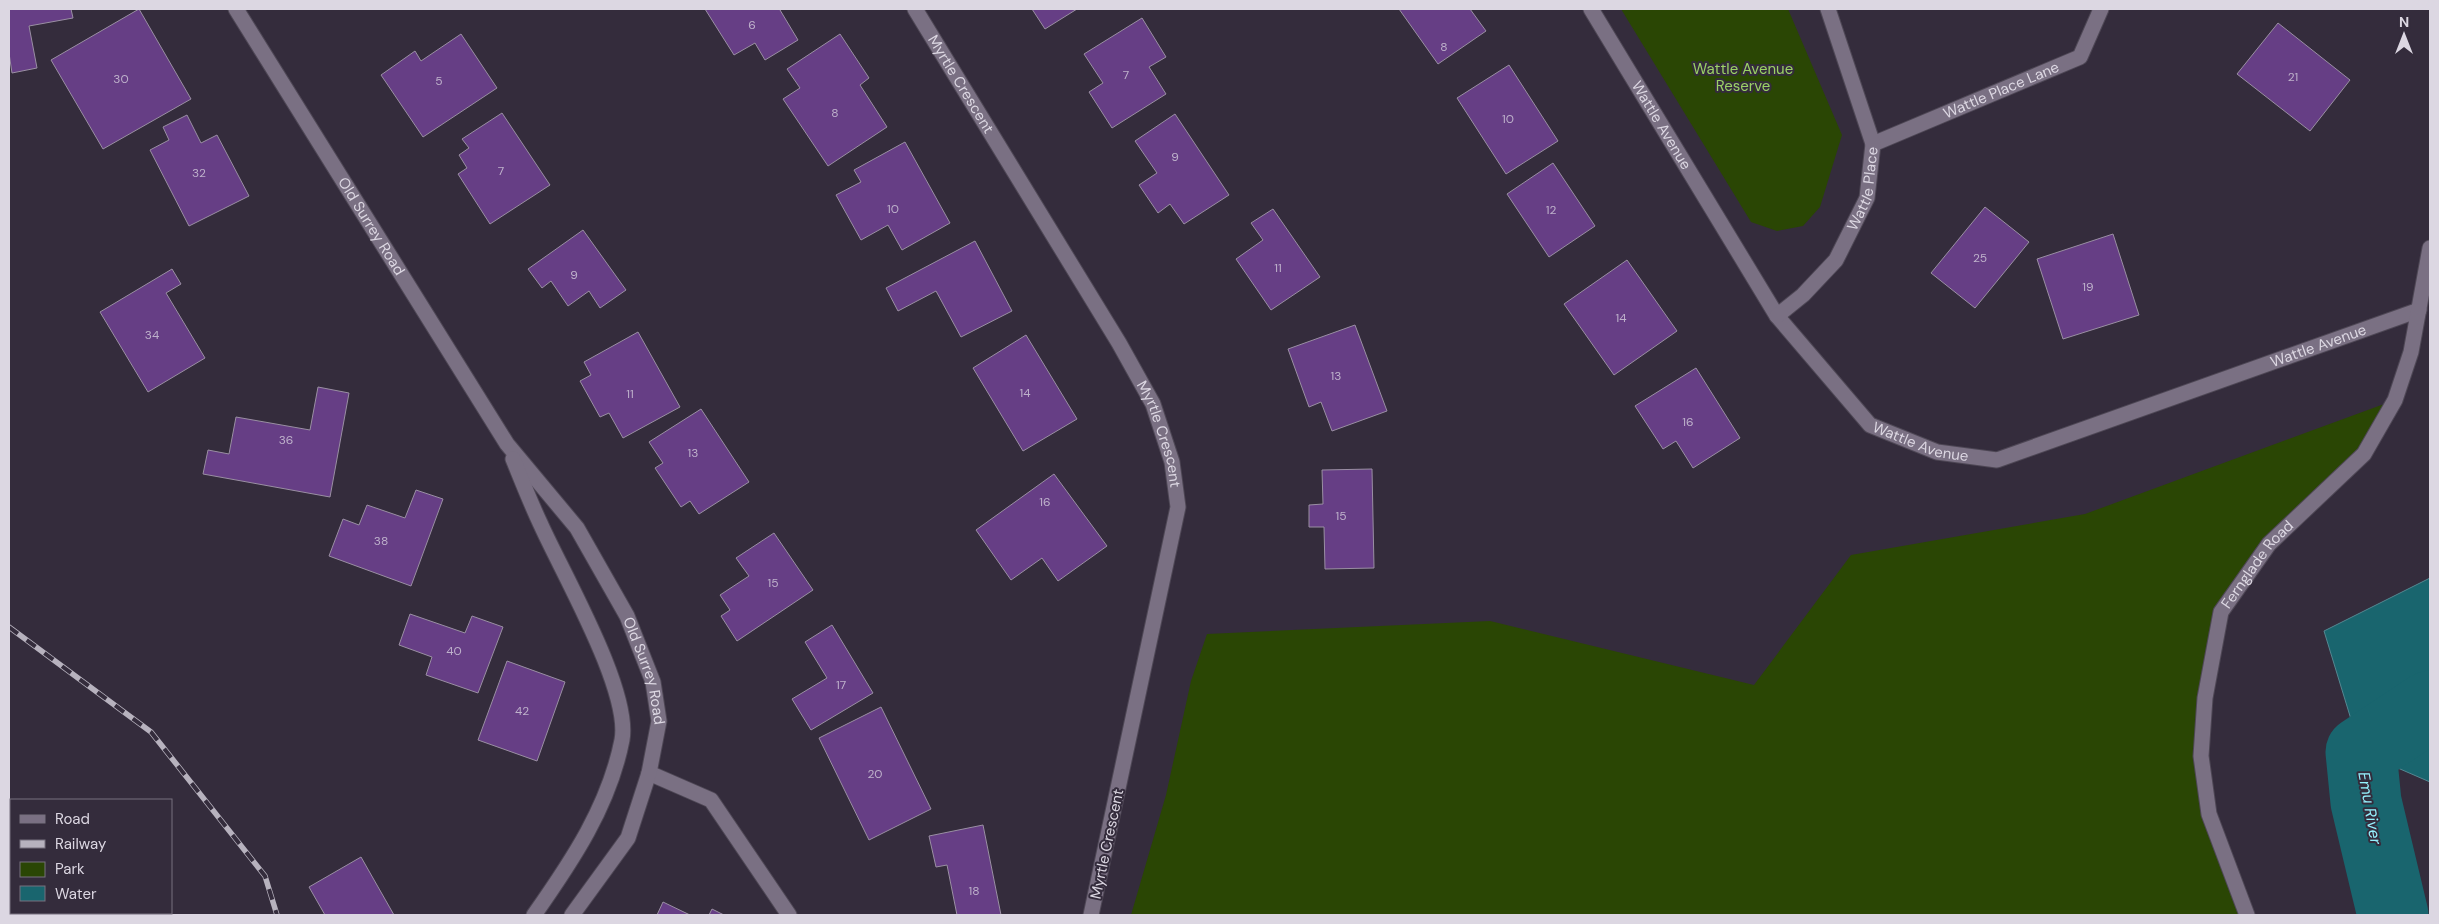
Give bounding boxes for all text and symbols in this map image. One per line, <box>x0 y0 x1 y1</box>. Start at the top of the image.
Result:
north arrow <box>2379 10 2429 60</box>
text: N <box>2399 13 2409 31</box>
house number: 6 <box>748 17 756 33</box>
street label: Myrtle Crescent <box>923 31 999 137</box>
house number: 8 <box>1440 39 1448 55</box>
street label: Wattle Place Lane <box>1940 57 2062 123</box>
park label: Wattle Avenue Reserve <box>1693 59 1793 96</box>
house number: 7 <box>1123 67 1129 83</box>
house number: 21 <box>2288 69 2298 85</box>
house number: 30 <box>113 71 129 87</box>
house number: 5 <box>435 73 443 89</box>
street label: Wattle Avenue <box>1627 77 1696 173</box>
house number: 8 <box>831 105 839 121</box>
house number: 10 <box>1502 111 1514 127</box>
street label: Wattle Place <box>1842 146 1883 234</box>
house number: 9 <box>1171 149 1179 165</box>
house number: 7 <box>498 163 504 179</box>
house number: 32 <box>192 165 206 181</box>
street label: Old Surrey Road <box>333 173 409 279</box>
house number: 10 <box>887 201 899 217</box>
house number: 12 <box>1546 202 1556 218</box>
house number: 25 <box>1973 250 1987 266</box>
house number: 11 <box>1274 260 1282 276</box>
house number: 9 <box>570 267 578 283</box>
house number: 19 <box>2082 279 2094 295</box>
house number: 14 <box>1615 310 1627 326</box>
street label: Wattle Avenue <box>2268 320 2369 372</box>
house number: 34 <box>145 327 159 343</box>
house number: 13 <box>1331 368 1341 384</box>
street label: Myrtle Crescent <box>1132 377 1185 489</box>
house number: 14 <box>1019 385 1031 401</box>
house number: 11 <box>626 386 634 402</box>
house number: 16 <box>1682 414 1694 430</box>
street label: Wattle Avenue <box>1870 417 1970 466</box>
house number: 36 <box>279 432 293 448</box>
house number: 13 <box>688 445 698 461</box>
house number: 16 <box>1039 494 1051 510</box>
house number: 15 <box>1335 508 1347 524</box>
street label: Fernglade Road <box>2216 516 2298 613</box>
house number: 38 <box>374 533 388 549</box>
house number: 15 <box>767 575 779 591</box>
street label: Old Surrey Road <box>618 614 669 726</box>
house number: 40 <box>446 643 462 659</box>
house number: 17 <box>836 677 846 693</box>
house number: 42 <box>515 703 529 719</box>
house number: 20 <box>867 766 883 782</box>
water label: Emu River <box>2353 770 2387 847</box>
street label: Myrtle Crescent <box>1086 787 1128 901</box>
legend <box>10 799 172 914</box>
text: Road <box>55 809 90 829</box>
text: Railway <box>55 834 107 854</box>
text: Park <box>55 859 85 879</box>
house number: 18 <box>968 883 980 899</box>
text: Water <box>55 884 97 904</box>

